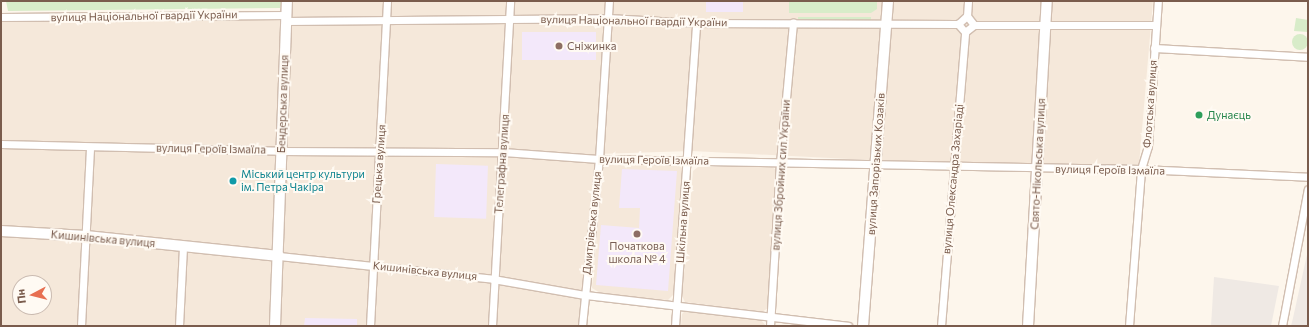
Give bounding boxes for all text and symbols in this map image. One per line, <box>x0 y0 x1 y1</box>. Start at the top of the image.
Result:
street label: вулиця Національної гвардії України <box>50 8 238 24</box>
street label: вулиця Національної гвардії України <box>540 13 728 29</box>
place label: Сніжинка <box>567 39 617 53</box>
marker: Сніжинка <box>554 41 564 51</box>
street label: Бендерська вулиця <box>275 55 291 153</box>
street label: Флотська вулиця <box>1140 60 1160 148</box>
street label: вулиця Запорізьких Козаків <box>864 92 888 236</box>
street label: Свято-Нікольська вулиця <box>1028 98 1048 230</box>
street label: вулиця Збройних сил України <box>769 99 793 251</box>
street label: вулиця Олександра Захаріаді <box>940 103 966 255</box>
place label: Дунаєць <box>1207 108 1251 122</box>
marker: Дунаєць <box>1194 110 1204 120</box>
street label: Телеграфна вулиця <box>492 114 512 214</box>
street label: Грецька вулиця <box>370 124 388 204</box>
street label: вулиця Героїв Ізмаїла <box>156 141 266 157</box>
street label: вулиця Героїв Ізмаїла <box>599 152 709 168</box>
street label: вулиця Героїв Ізмаїла <box>1055 162 1165 178</box>
place label: Міський центр культури ім. Петра Чакіра <box>241 168 365 194</box>
street label: Дмитрівська вулиця <box>580 171 604 275</box>
marker: Міський центр культури ім. Петра Чакіра <box>228 176 238 186</box>
street label: Шкільна вулиця <box>674 181 692 263</box>
street label: Кишинівська вулиця <box>50 228 156 250</box>
marker: Початкова школа № 4 <box>632 229 642 239</box>
place label: Початкова школа № 4 <box>608 240 666 266</box>
street label: Кишинівська вулиця <box>372 259 478 283</box>
north arrow <box>12 275 52 315</box>
text: Пн <box>13 288 28 304</box>

